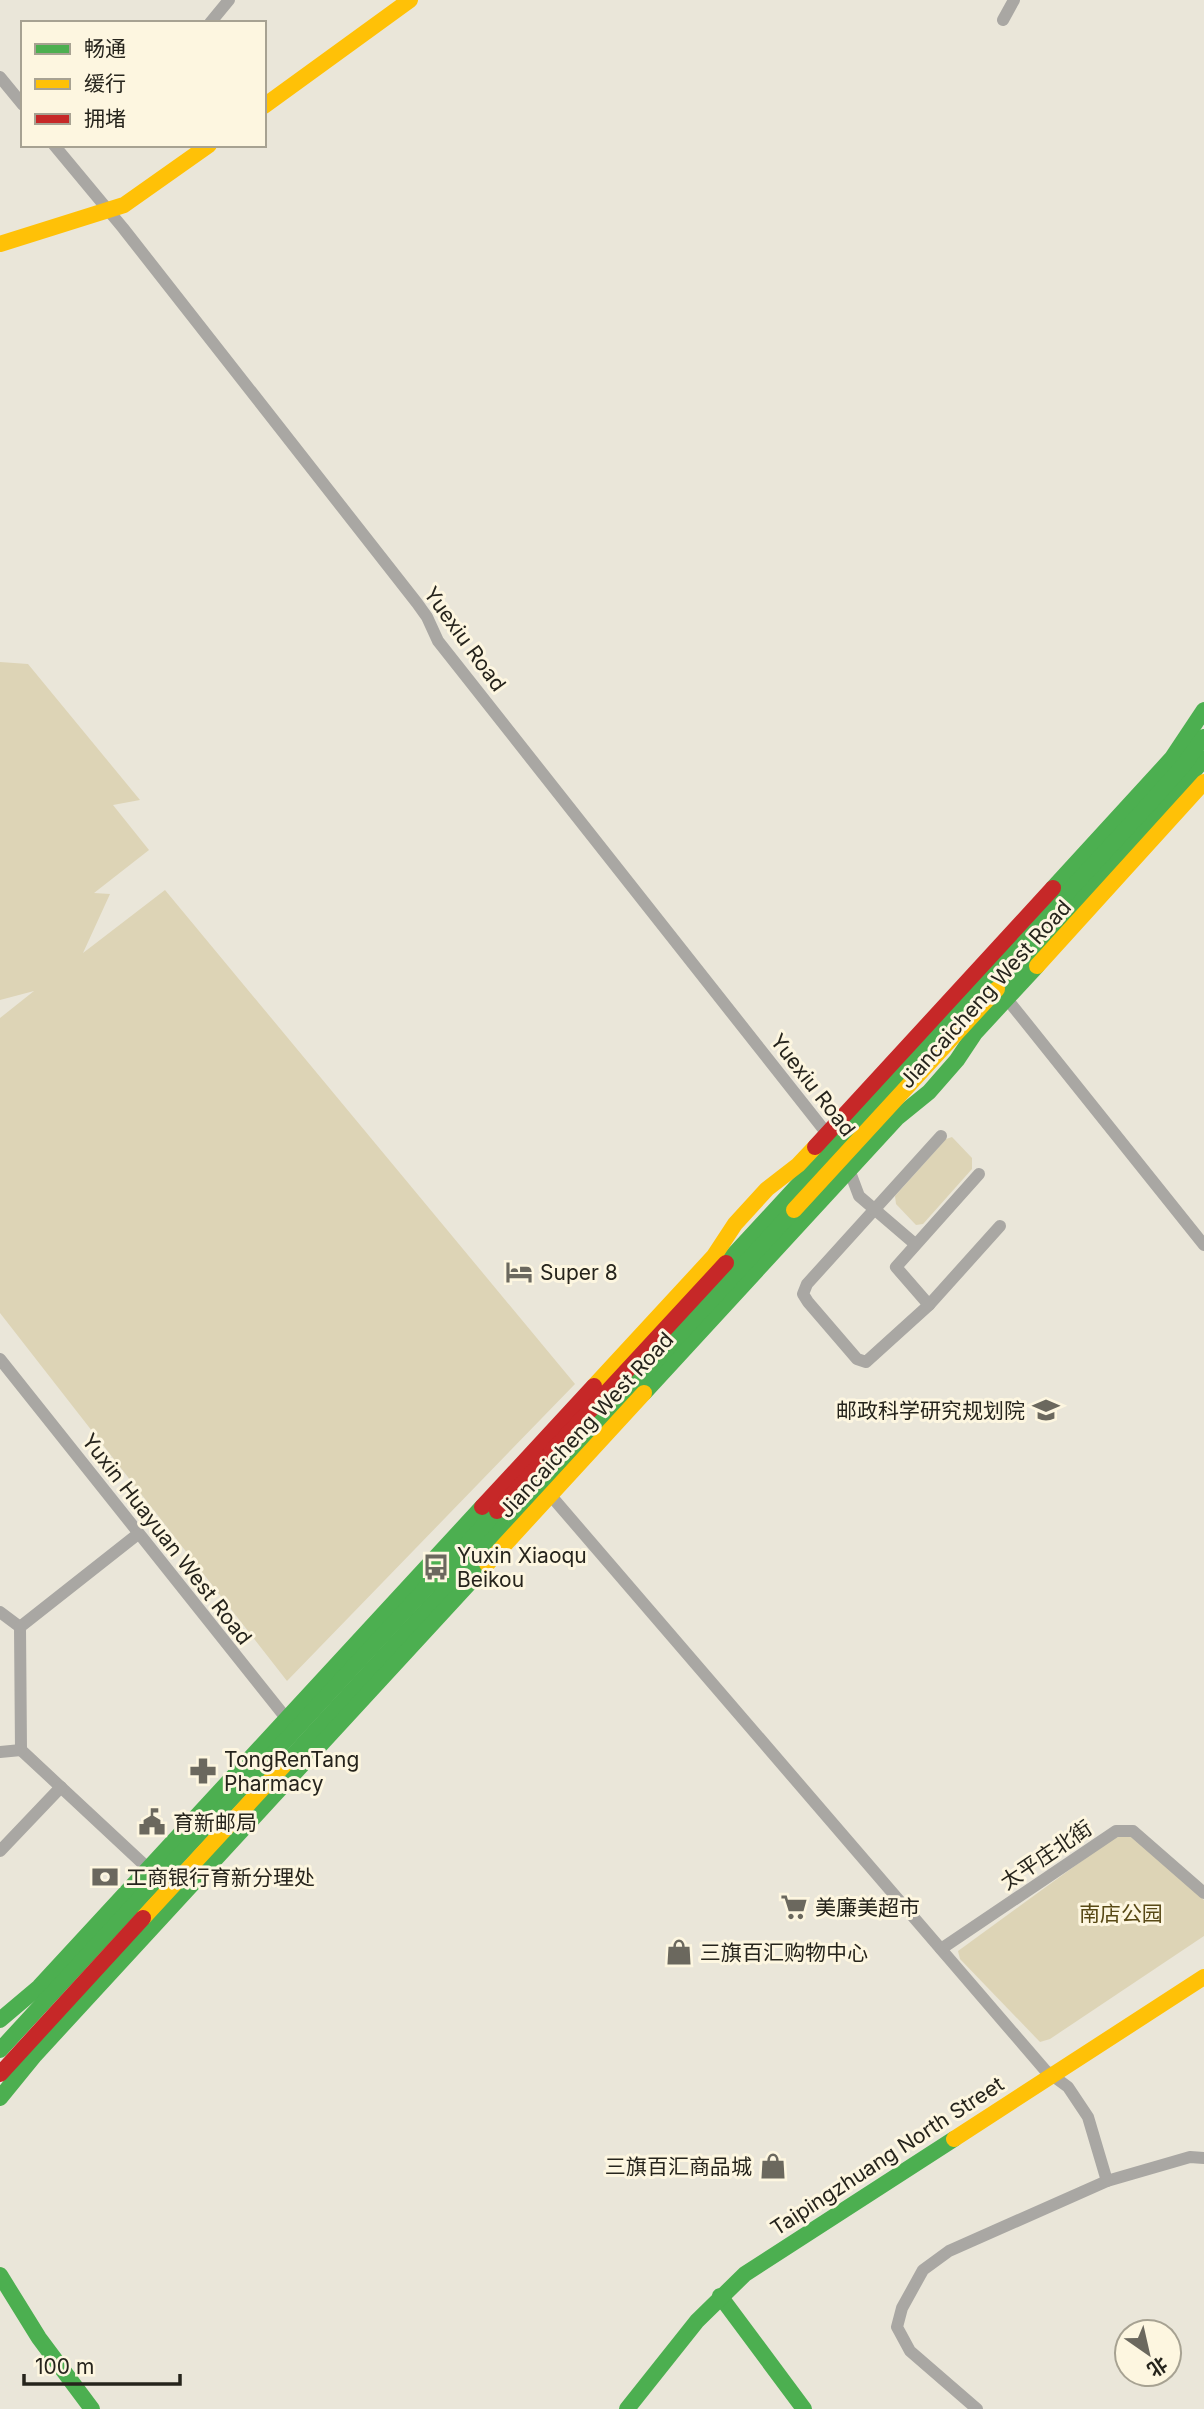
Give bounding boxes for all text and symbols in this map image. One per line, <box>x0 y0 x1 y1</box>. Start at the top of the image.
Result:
legend <box>21 21 266 147</box>
text: 畅通 <box>84 36 126 61</box>
text: 缓行 <box>84 71 126 96</box>
text: 拥堵 <box>84 106 126 131</box>
street label: Yuexiu Road <box>419 582 511 696</box>
street label: Jiancaicheng West Road <box>894 895 1076 1093</box>
street label: Yuexiu Road <box>765 1029 861 1141</box>
hotel icon: Super 8 <box>504 1257 534 1287</box>
place label: Super 8 <box>540 1260 618 1285</box>
street label: Jiancaicheng West Road <box>493 1327 679 1523</box>
school or university icon: 邮政科学研究规划院 <box>1031 1395 1061 1425</box>
place label: 邮政科学研究规划院 <box>836 1398 1025 1423</box>
street label: Yuxin Huayuan West Road <box>77 1428 257 1650</box>
place label: Yuxin Xiaoqu Beikou <box>457 1543 587 1592</box>
bus stop icon: Yuxin Xiaoqu Beikou <box>421 1552 451 1582</box>
place label: TongRenTang Pharmacy <box>224 1747 359 1796</box>
pharmacy icon: TongRenTang Pharmacy <box>188 1756 218 1786</box>
public building icon: 育新邮局 <box>137 1807 167 1837</box>
place label: 育新邮局 <box>173 1810 257 1835</box>
street label: 太平庄北街 <box>995 1815 1097 1895</box>
bank icon: 工商银行育新分理处 <box>90 1862 120 1892</box>
place label: 工商银行育新分理处 <box>126 1865 315 1890</box>
supermarket icon: 美廉美超市 <box>779 1892 809 1922</box>
place label: 美廉美超市 <box>815 1895 920 1920</box>
park label: 南店公园 <box>1079 1901 1163 1926</box>
shop icon: 三旗百汇购物中心 <box>664 1937 694 1967</box>
place label: 三旗百汇购物中心 <box>700 1940 868 1965</box>
street label: Taipingzhuang North Street <box>766 2071 1008 2241</box>
shop icon: 三旗百汇商品城 <box>758 2151 788 2181</box>
place label: 三旗百汇商品城 <box>605 2154 752 2179</box>
north arrow <box>1113 2318 1183 2388</box>
scale bar <box>24 2342 180 2386</box>
text: 北 <box>1143 2352 1172 2382</box>
text: 100 m <box>35 2354 94 2379</box>

